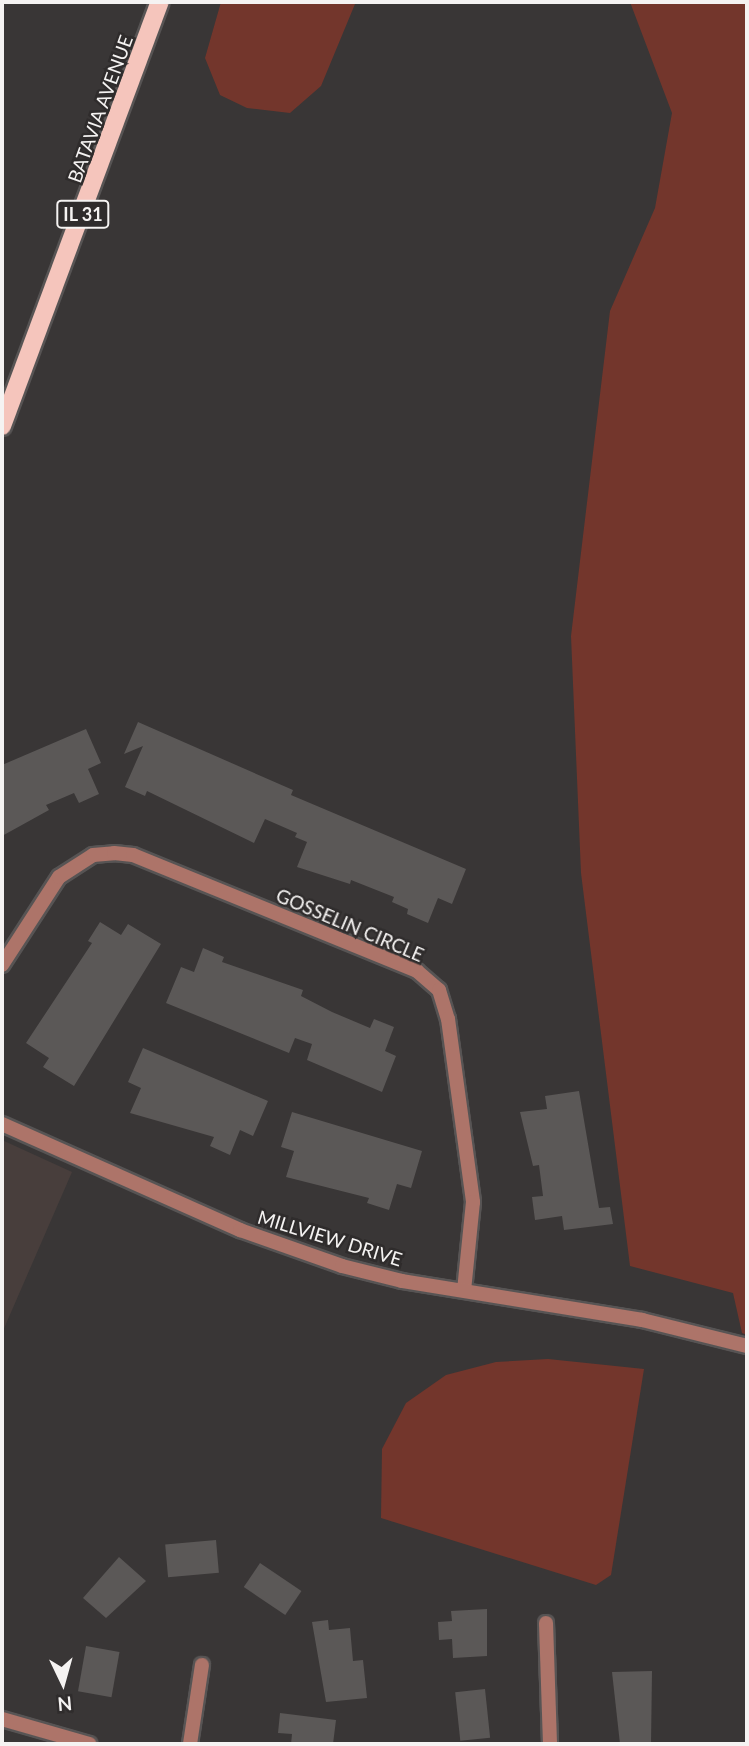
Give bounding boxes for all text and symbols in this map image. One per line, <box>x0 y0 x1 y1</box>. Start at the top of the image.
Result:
street label: BATAVIA AVENUE <box>63 32 137 186</box>
road number: IL 31 <box>55 200 111 229</box>
street label: GOSSELIN CIRCLE <box>273 884 427 966</box>
street label: MILLVIEW DRIVE <box>255 1205 405 1271</box>
north arrow <box>28 1648 98 1718</box>
text: N <box>57 1692 73 1717</box>

